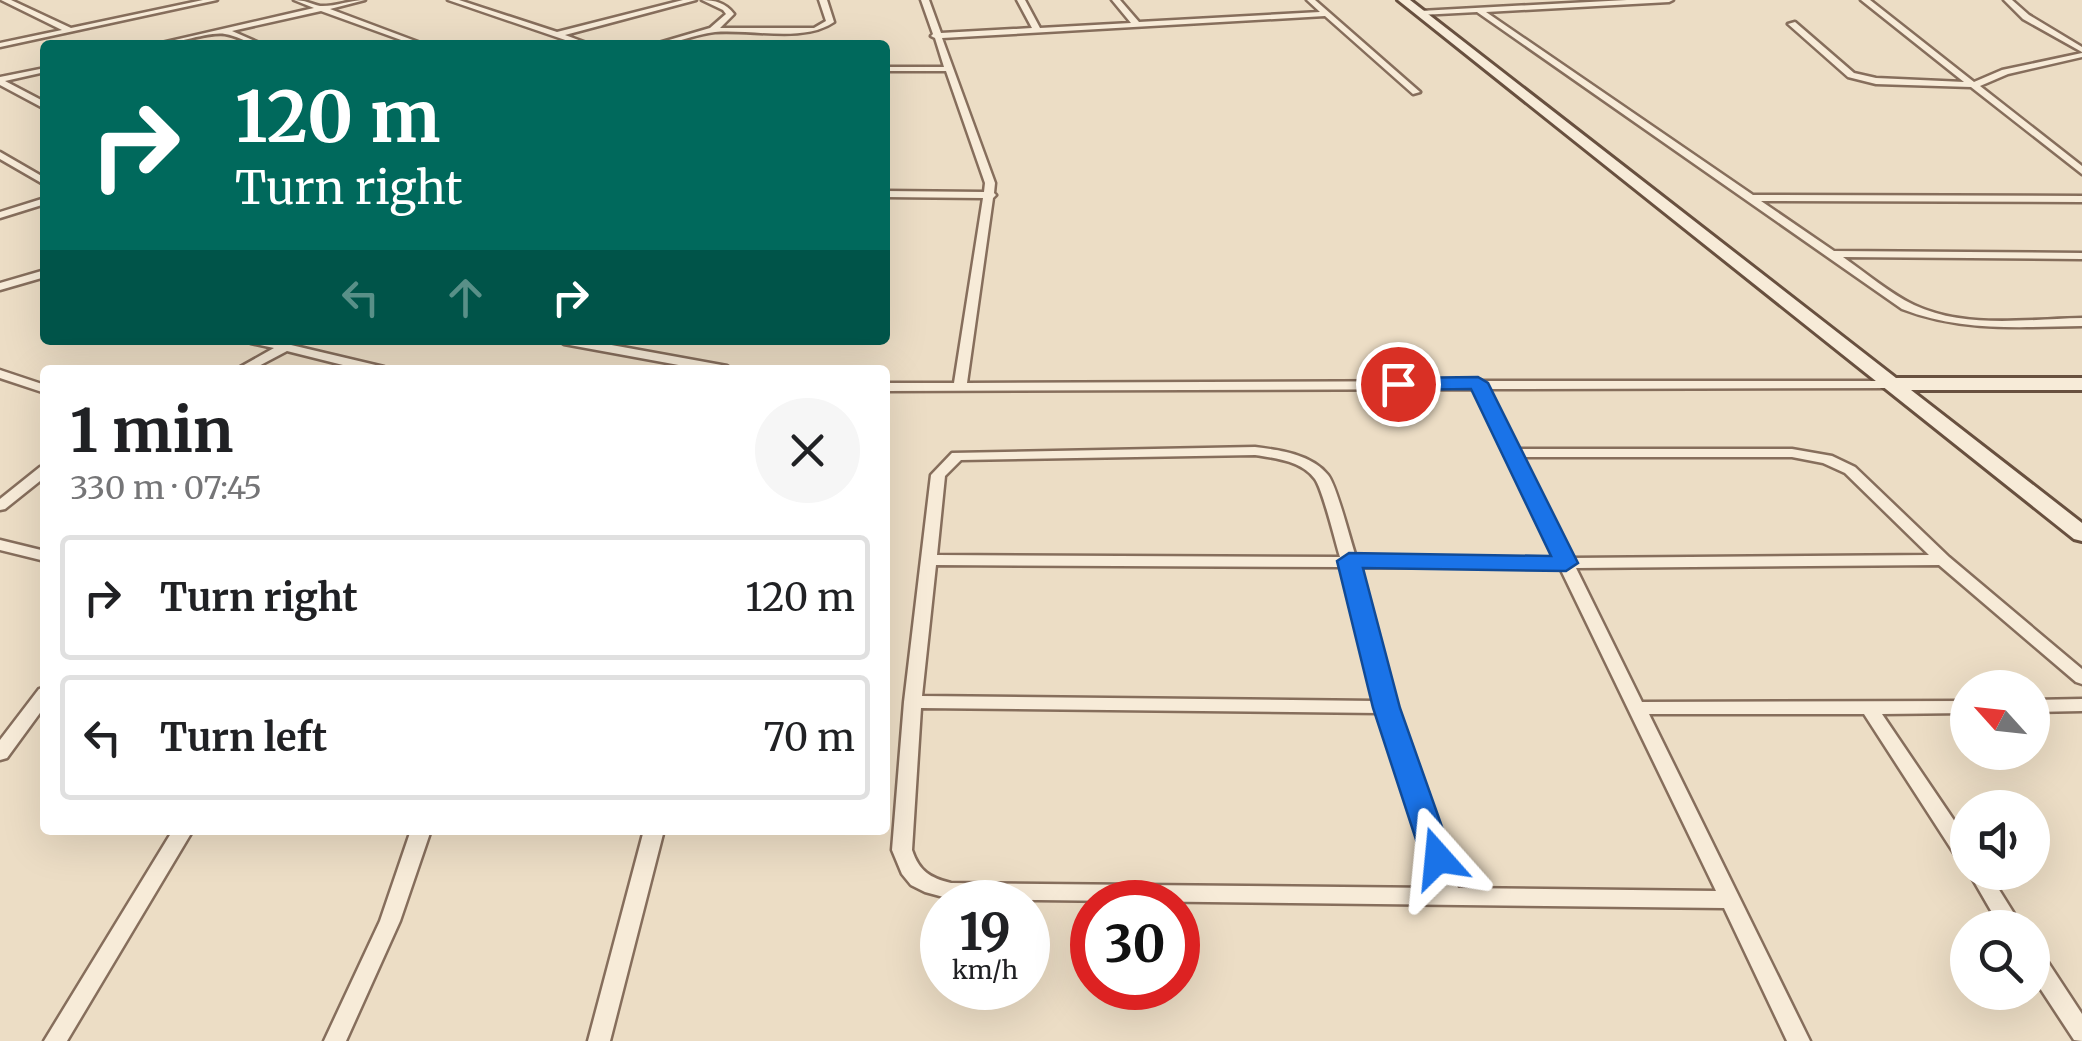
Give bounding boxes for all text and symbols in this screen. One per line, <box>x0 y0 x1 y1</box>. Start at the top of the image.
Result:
text: 120 m <box>235 73 440 161</box>
icon: right <box>70 80 200 210</box>
text: Turn right <box>235 160 463 216</box>
icon: left <box>333 270 388 325</box>
icon: ahead <box>438 270 493 325</box>
icon: right <box>543 270 598 325</box>
pin <box>1356 342 1441 427</box>
icon: arrive <box>1371 357 1426 412</box>
text: 1 min <box>70 393 233 468</box>
button: close <box>755 398 860 503</box>
text: 330 m · 07:45 <box>70 468 262 508</box>
icon: right <box>75 570 130 625</box>
text: Turn right <box>160 574 358 621</box>
text: 120 m <box>745 574 855 621</box>
north arrow <box>1950 670 2050 770</box>
map controls <box>1950 670 2050 1010</box>
icon: left <box>75 710 130 765</box>
text: Turn left <box>160 714 327 761</box>
text: 70 m <box>763 714 855 761</box>
button: sound <box>1950 790 2050 890</box>
position arrow <box>1386 806 1490 910</box>
speed limit sign: 30 <box>1070 880 1200 1010</box>
text: 19 <box>959 901 1011 964</box>
button: search <box>1950 910 2050 1010</box>
text: km/h <box>952 954 1018 986</box>

